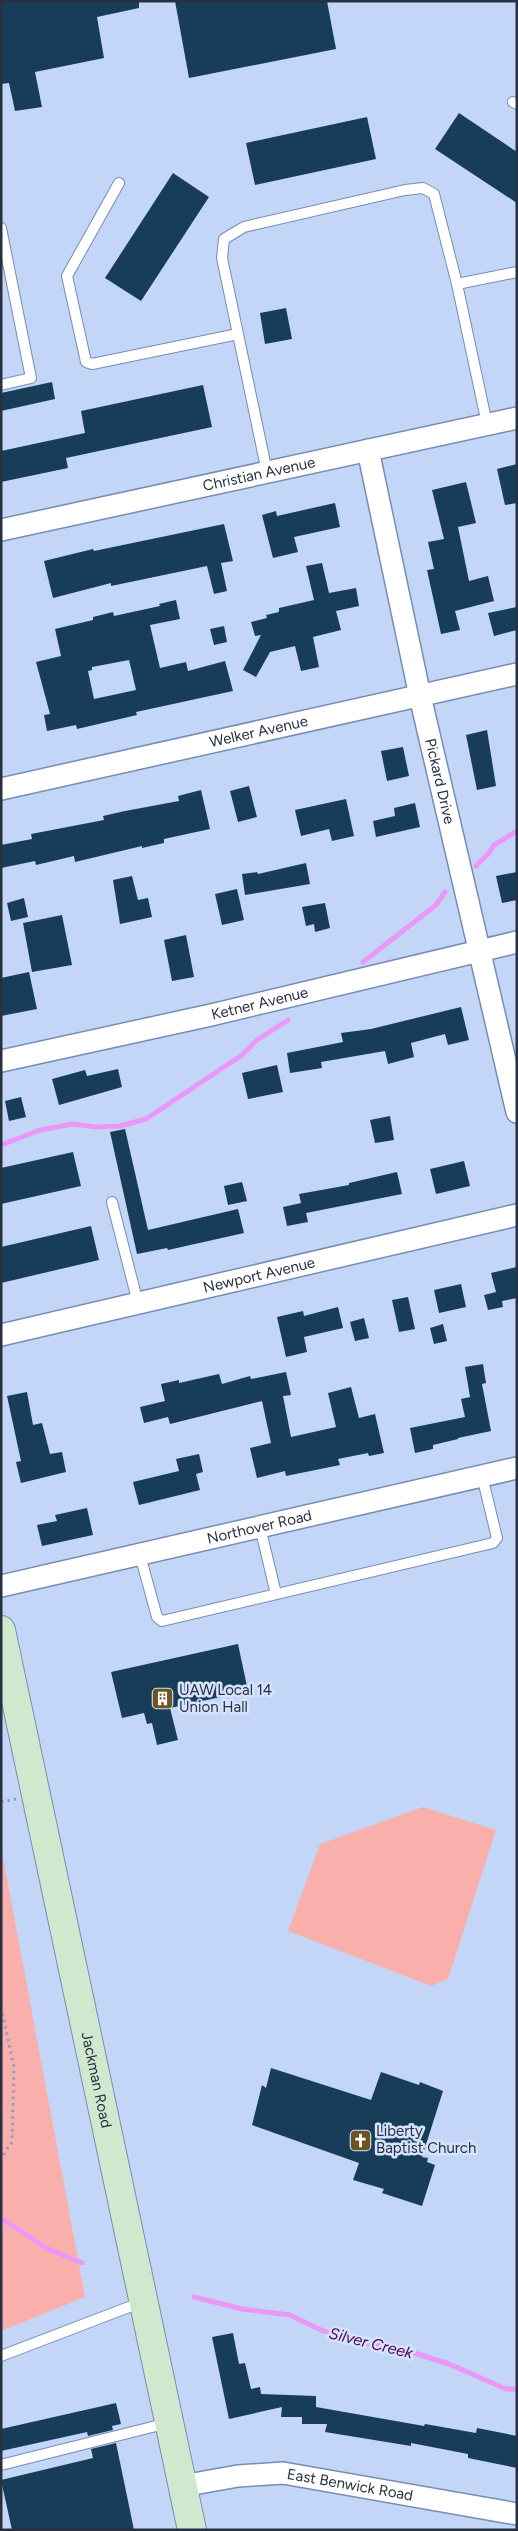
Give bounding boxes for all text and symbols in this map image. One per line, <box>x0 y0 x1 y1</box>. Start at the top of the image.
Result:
street label: Christian Avenue <box>201 453 317 495</box>
street label: Welker Avenue <box>208 712 310 751</box>
street label: Pickard Drive <box>421 737 459 826</box>
street label: Ketner Avenue <box>209 983 310 1024</box>
street label: Newport Avenue <box>201 1253 317 1297</box>
street label: Northover Road <box>205 1506 314 1548</box>
place label: UAW Local 14 Union Hall <box>179 1681 272 1716</box>
building icon: UAW Local 14 Union Hall <box>151 1687 175 1711</box>
street label: Jackman Road <box>78 2030 115 2130</box>
place label: Liberty Baptist Church <box>376 2122 476 2157</box>
church icon: Liberty Baptist Church <box>348 2128 372 2152</box>
water label: Silver Creek <box>327 2323 416 2363</box>
street label: East Benwick Road <box>286 2465 414 2505</box>

